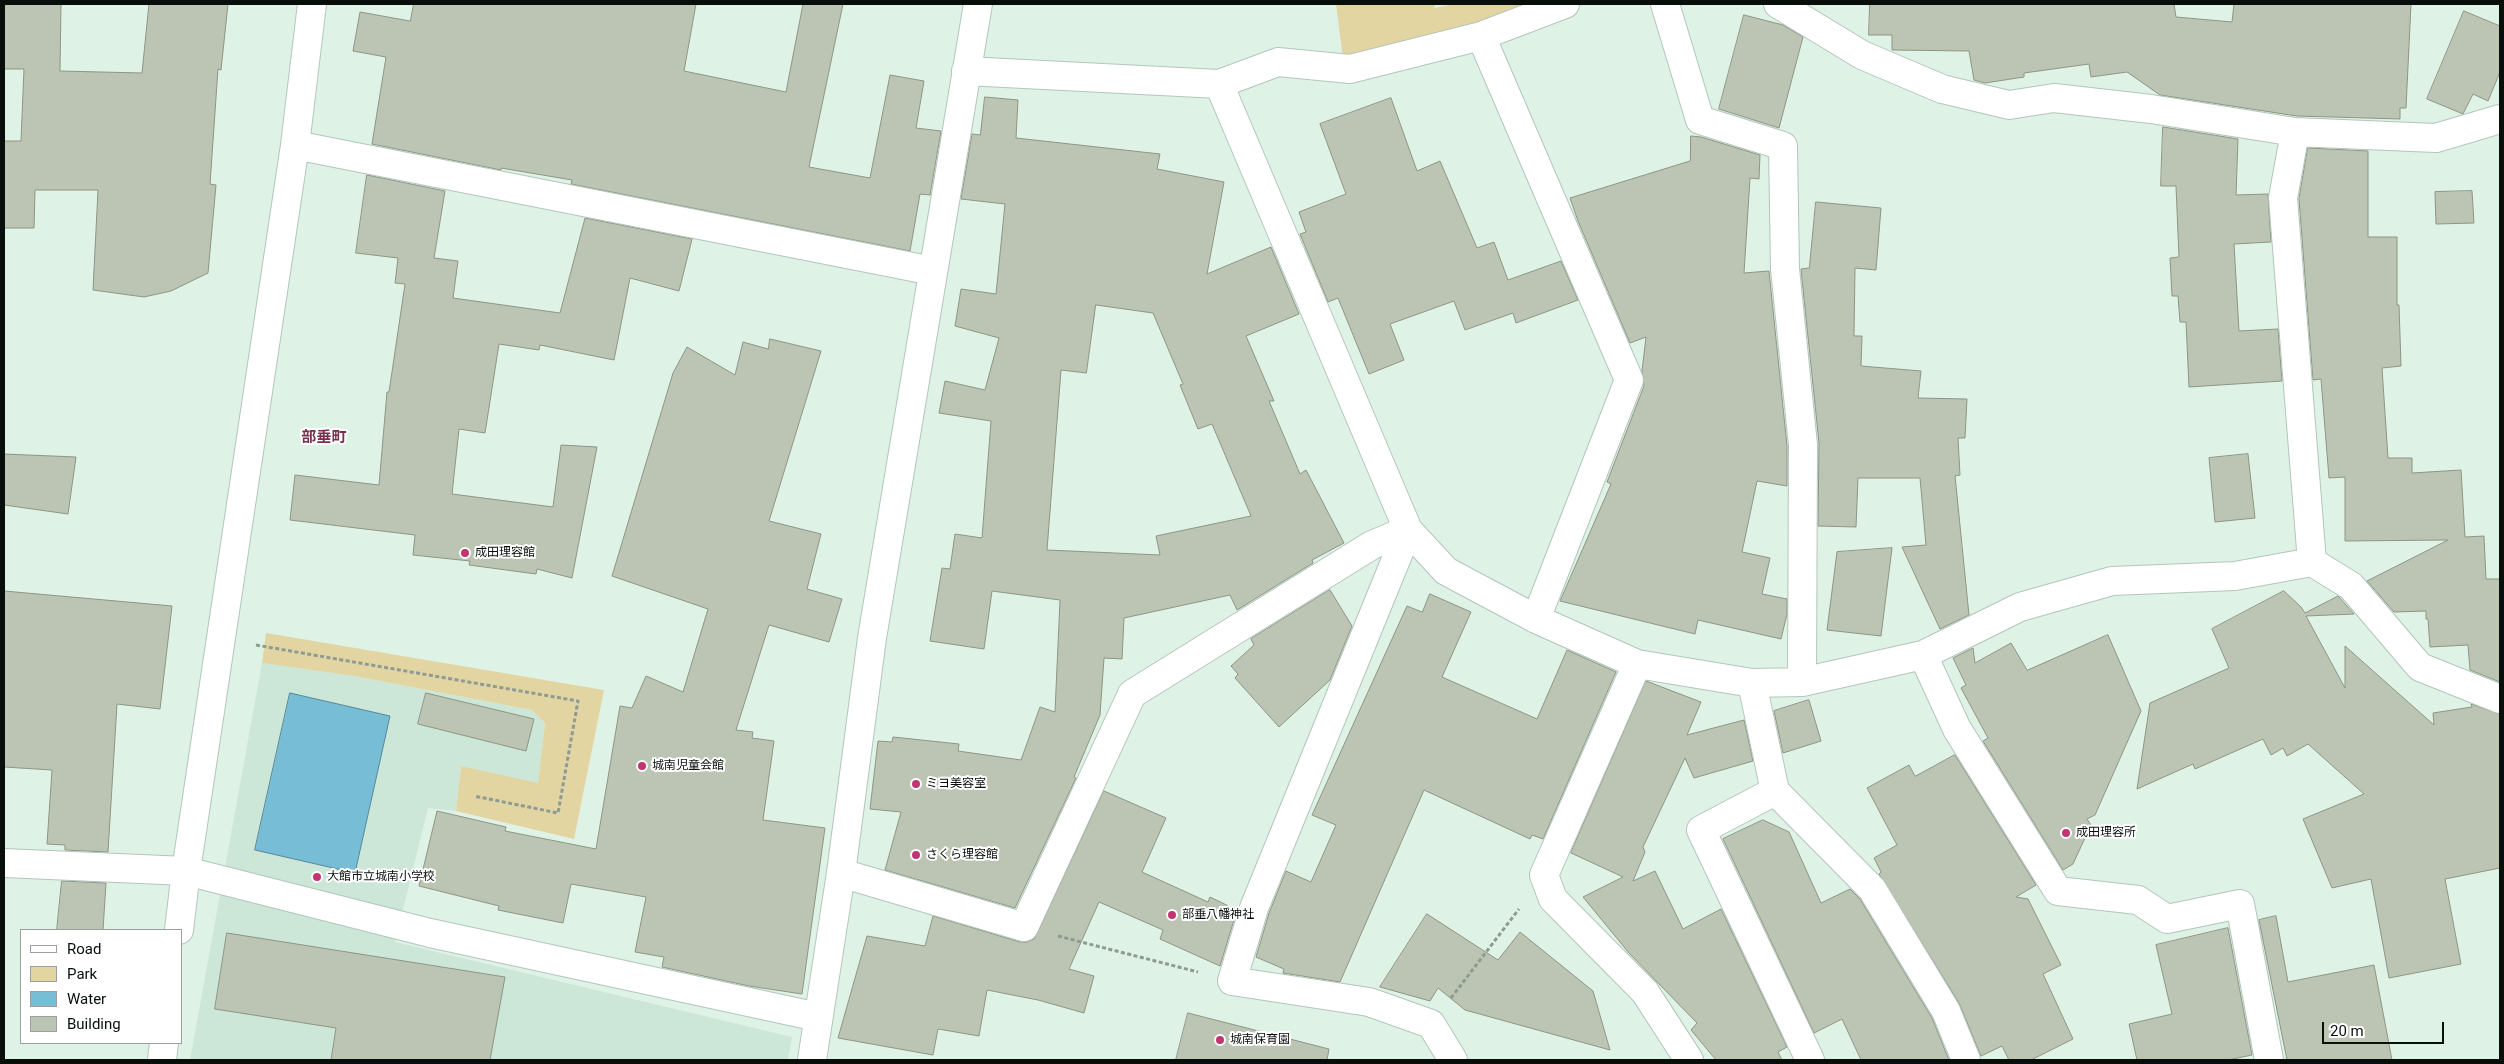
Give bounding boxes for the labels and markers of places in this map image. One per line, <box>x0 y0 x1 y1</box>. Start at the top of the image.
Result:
place label: 成田理容館 <box>475 546 535 560</box>
marker: 成田理容館 <box>459 547 471 559</box>
place label: 城南児童会館 <box>652 759 724 773</box>
marker: 城南児童会館 <box>636 760 648 772</box>
place label: ミヨ美容室 <box>926 777 986 791</box>
marker: ミヨ美容室 <box>910 778 922 790</box>
place label: 成田理容所 <box>2076 826 2136 840</box>
marker: 成田理容所 <box>2060 827 2072 839</box>
place label: さくら理容館 <box>926 848 998 862</box>
marker: さくら理容館 <box>910 849 922 861</box>
place label: 大館市立城南小学校 <box>327 870 435 884</box>
marker: 大館市立城南小学校 <box>311 871 323 883</box>
place label: 部垂八幡神社 <box>1182 908 1254 922</box>
marker: 部垂八幡神社 <box>1166 909 1178 921</box>
place label: 城南保育園 <box>1230 1033 1290 1047</box>
marker: 城南保育園 <box>1214 1034 1226 1046</box>

